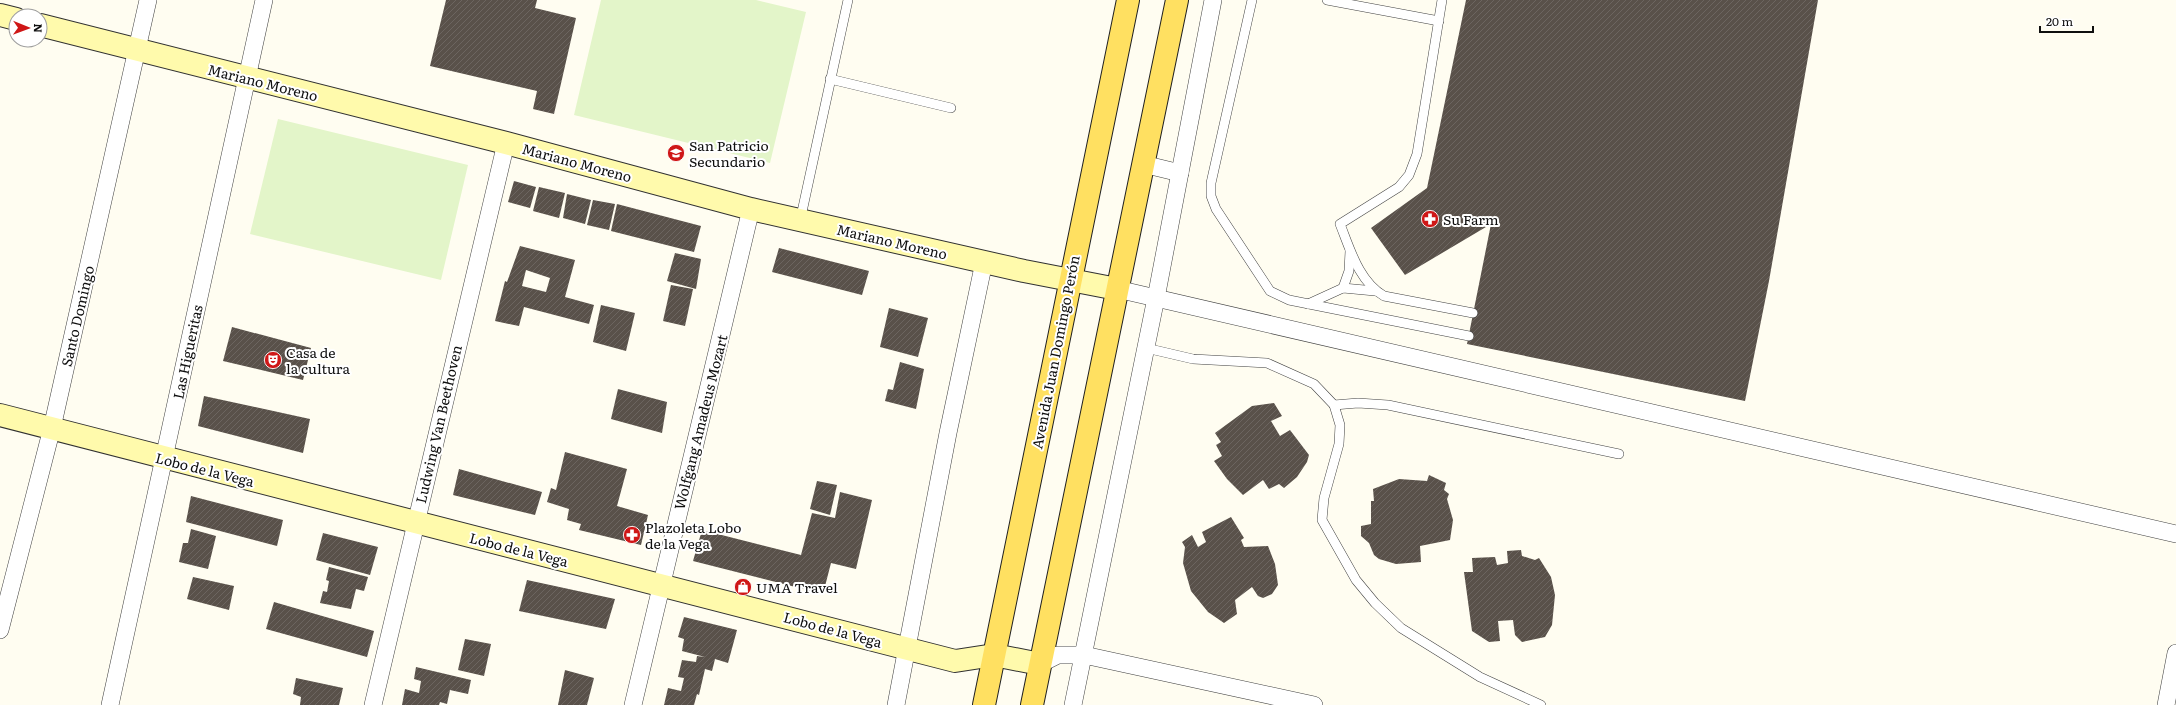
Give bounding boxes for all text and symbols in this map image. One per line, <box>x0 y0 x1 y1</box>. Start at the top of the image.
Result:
north arrow <box>8 8 48 48</box>
scale bar <box>2040 8 2093 34</box>
text: 20 m <box>2046 12 2073 30</box>
text: N <box>31 23 47 33</box>
street label: Mariano Moreno <box>206 59 320 105</box>
place label: San Patricio Secundario <box>689 135 769 171</box>
street label: Mariano Moreno <box>520 138 634 186</box>
school or university icon: San Patricio Secundario <box>666 143 686 163</box>
pharmacy icon: Su Farm <box>1420 209 1440 229</box>
place label: Su Farm <box>1443 209 1499 229</box>
street label: Mariano Moreno <box>835 219 949 263</box>
street label: Avenida Juan Domingo Perón <box>1026 253 1084 451</box>
street label: Santo Domingo <box>56 264 98 368</box>
street label: Las Higueritas <box>167 303 207 401</box>
street label: Wolfgang Amadeus Mozart <box>669 332 732 512</box>
place label: Casa de la cultura <box>286 342 350 378</box>
street label: Ludwing Van Beethoven <box>410 343 466 505</box>
theatre icon: Casa de la cultura <box>263 350 283 370</box>
street label: Lobo de la Vega <box>153 447 257 491</box>
place label: Plazoleta Lobo de la Vega <box>645 517 741 553</box>
pharmacy icon: Plazoleta Lobo de la Vega <box>622 525 642 545</box>
street label: Lobo de la Vega <box>467 527 571 571</box>
shop icon: UMA Travel <box>733 577 753 597</box>
place label: UMA Travel <box>756 577 838 597</box>
street label: Lobo de la Vega <box>782 606 885 652</box>

